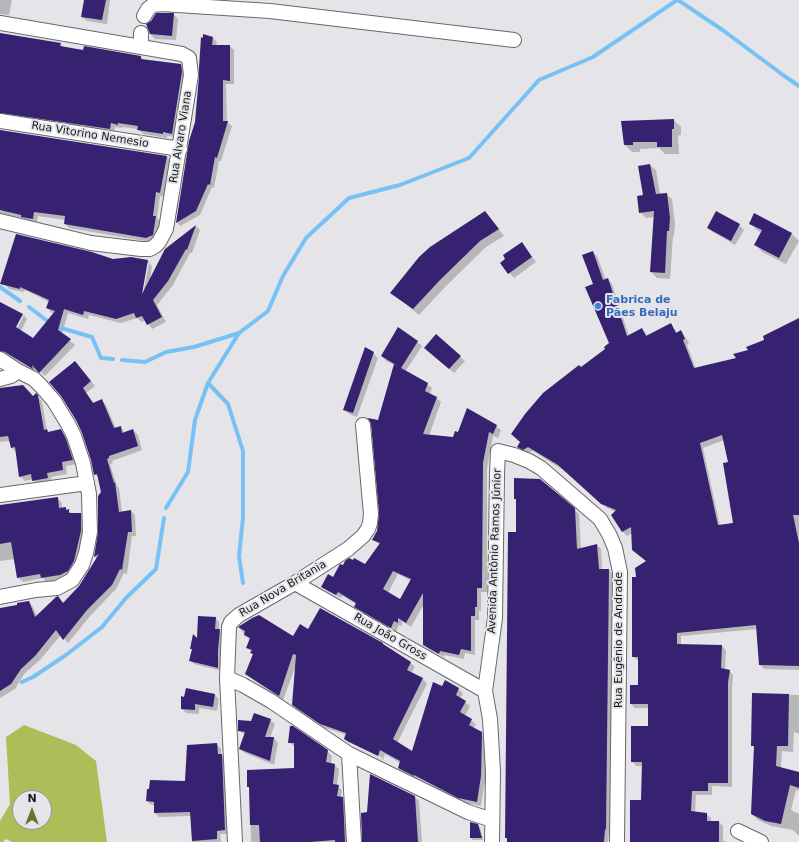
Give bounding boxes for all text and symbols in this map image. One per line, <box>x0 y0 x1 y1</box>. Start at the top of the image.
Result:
street label: Rua Alvaro Viana <box>167 90 195 184</box>
street label: Rua Vitorino Nemesio <box>30 119 150 151</box>
place label: Fabrica de Pães Belaju <box>606 293 678 319</box>
marker: Fabrica de Pães Belaju <box>593 301 603 311</box>
street label: Avenida Antônio Ramos Júnior <box>486 468 504 634</box>
street label: Rua Nova Britania <box>237 558 329 620</box>
street label: Rua Eugênio de Andrade <box>612 572 626 708</box>
street label: Rua João Gross <box>351 611 429 663</box>
north arrow <box>12 790 52 830</box>
text: N <box>27 792 37 805</box>

